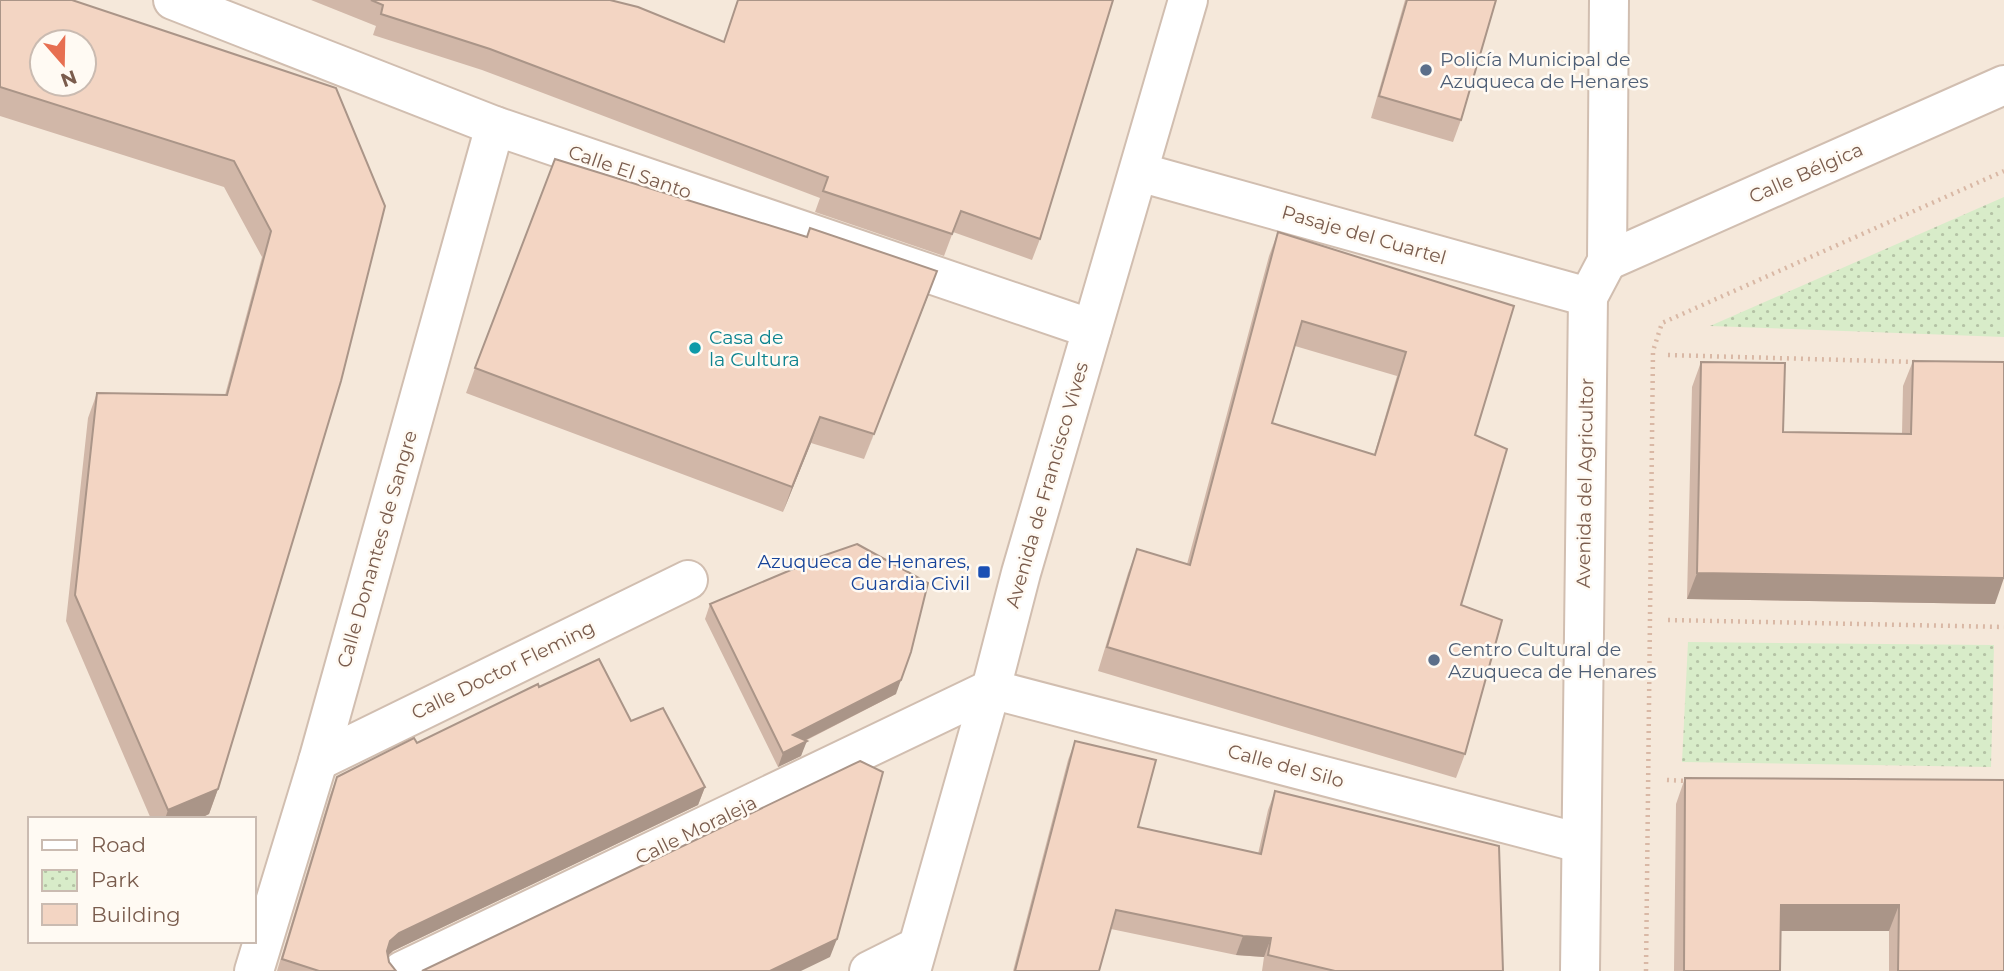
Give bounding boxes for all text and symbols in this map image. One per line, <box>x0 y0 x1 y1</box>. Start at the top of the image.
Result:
north arrow <box>28 28 98 98</box>
place label: Policía Municipal de Azuqueca de Henares <box>1440 48 1649 93</box>
marker: Policía Municipal de Azuqueca de Henares <box>1418 62 1434 78</box>
text: N <box>57 65 80 92</box>
street label: Calle Bélgica <box>1746 138 1866 208</box>
street label: Calle El Santo <box>565 140 695 204</box>
street label: Pasaje del Cuartel <box>1279 200 1449 270</box>
place label: Casa de la Cultura <box>709 326 800 371</box>
marker: Casa de la Cultura <box>687 340 703 356</box>
street label: Avenida de Francisco Vives <box>1001 359 1093 611</box>
street label: Avenida del Agricultor <box>1572 378 1598 588</box>
street label: Calle Donantes de Sangre <box>332 428 422 670</box>
place label: Azuqueca de Henares, Guardia Civil <box>757 550 970 595</box>
marker: Azuqueca de Henares, Guardia Civil <box>976 564 992 580</box>
street label: Calle Doctor Fleming <box>408 616 598 724</box>
place label: Centro Cultural de Azuqueca de Henares <box>1448 638 1657 683</box>
marker: Centro Cultural de Azuqueca de Henares <box>1426 652 1442 668</box>
street label: Calle del Silo <box>1225 739 1347 793</box>
street label: Calle Moraleja <box>632 791 760 869</box>
legend <box>28 817 256 943</box>
text: Road <box>91 832 146 857</box>
text: Park <box>91 867 139 892</box>
text: Building <box>91 902 181 927</box>

